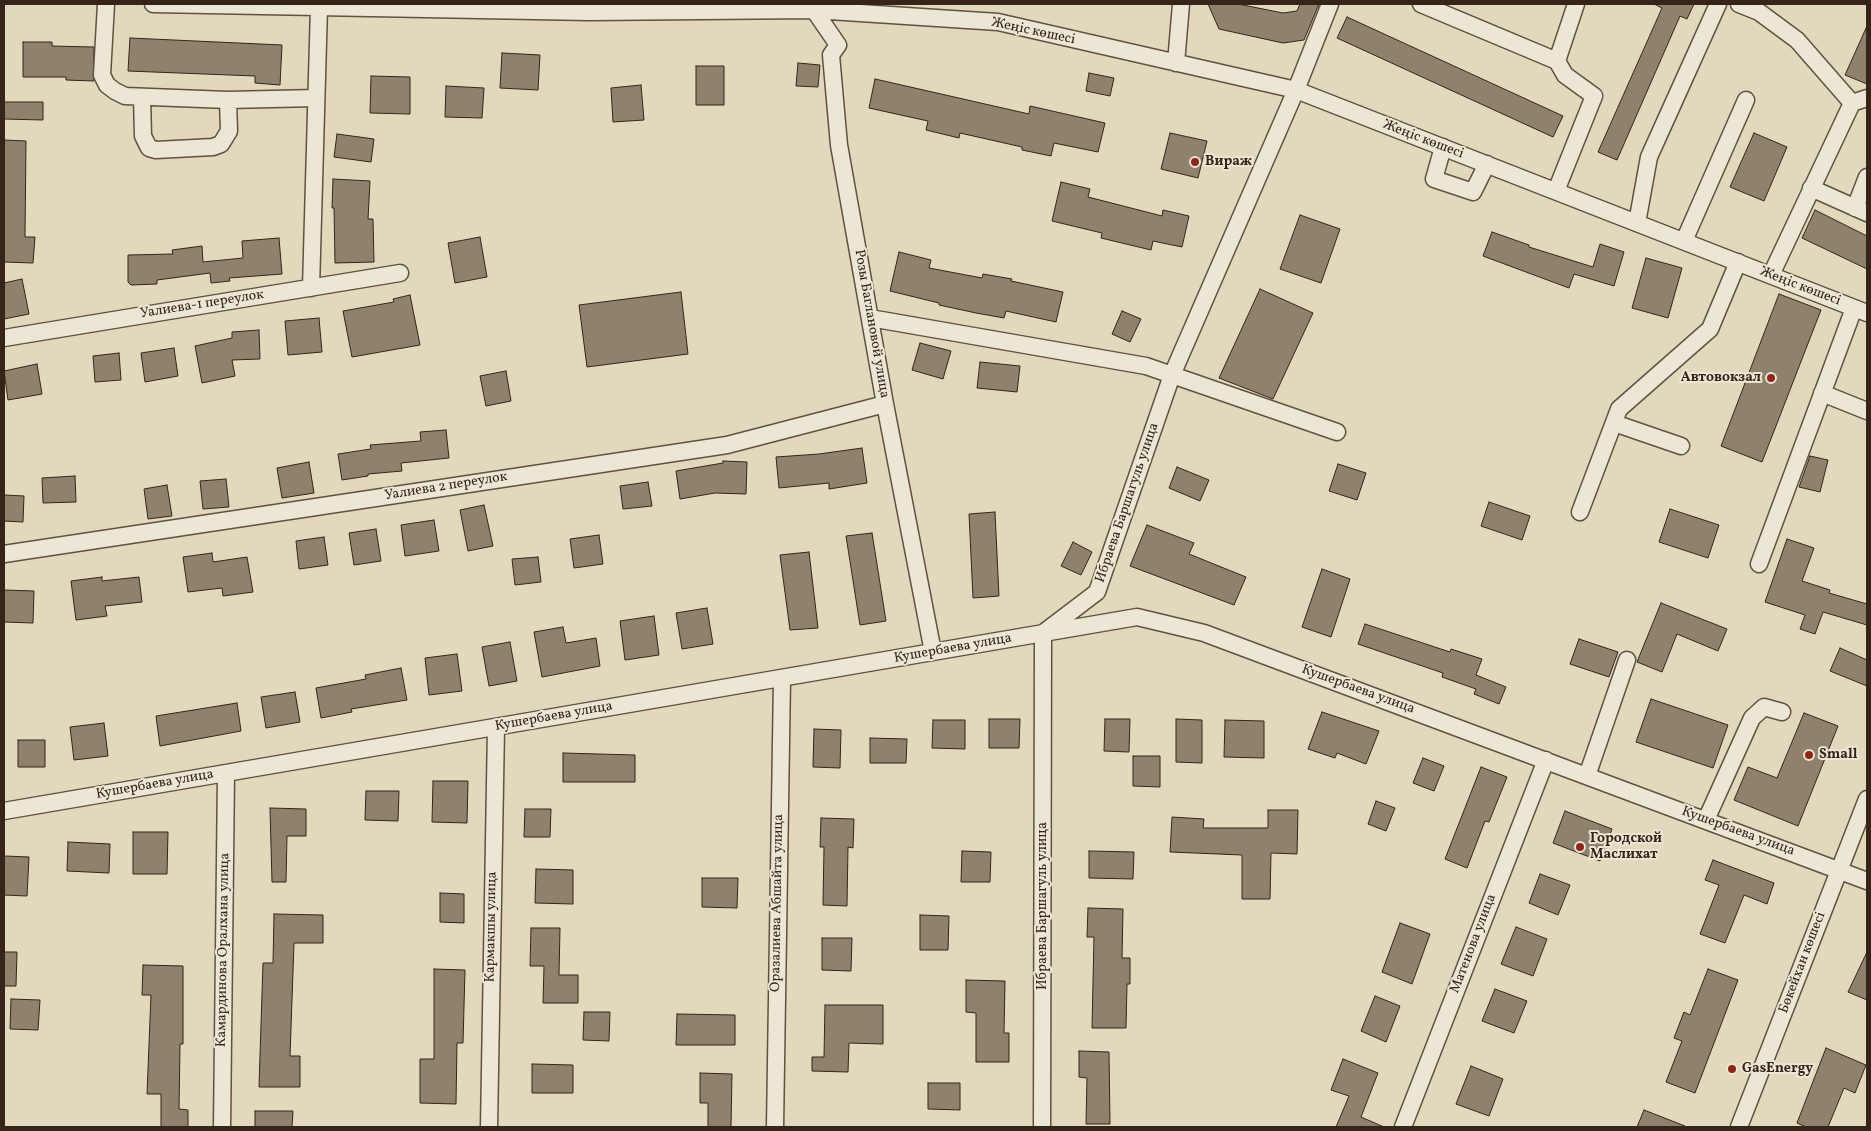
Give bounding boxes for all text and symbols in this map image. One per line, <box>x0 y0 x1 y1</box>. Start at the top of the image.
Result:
street label: Жеңіс көшесі <box>989 15 1077 49</box>
street label: Жеңіс көшесі <box>1380 117 1466 163</box>
place label: Вираж <box>1205 154 1252 170</box>
marker: Вираж <box>1189 156 1201 168</box>
street label: Розы Баглановой улица <box>850 248 892 400</box>
street label: Жеңіс көшесі <box>1757 264 1843 310</box>
street label: Уалиева-1 переулок <box>139 287 265 323</box>
place label: Автовокзал <box>1681 370 1761 386</box>
marker: Автовокзал <box>1765 372 1777 384</box>
street label: Ибраева Баршагуль улица <box>1093 421 1163 585</box>
street label: Уалиева 2 переулок <box>384 469 508 505</box>
street label: Кушербаева улица <box>893 630 1013 668</box>
street label: Кушербаева улица <box>1299 662 1417 718</box>
street label: Кушербаева улица <box>494 698 614 736</box>
place label: Small <box>1819 747 1858 763</box>
marker: Small <box>1803 749 1815 761</box>
street label: Кушербаева улица <box>95 766 215 804</box>
street label: Кушербаева улица <box>1679 804 1797 860</box>
street label: Оразалиева Абшайта улица <box>768 814 788 992</box>
street label: Ибраева Баршагуль улица <box>1035 822 1051 990</box>
place label: Городской Маслихат <box>1590 831 1662 864</box>
marker: Городской Маслихат <box>1574 841 1586 853</box>
street label: Камардинова Оралхана улица <box>214 853 234 1047</box>
street label: Кармакшы улица <box>483 871 501 983</box>
street label: Матенова улица <box>1447 892 1501 996</box>
street label: Бөкейхан көшесі <box>1776 910 1830 1016</box>
place label: GasEnergy <box>1742 1061 1813 1077</box>
marker: GasEnergy <box>1726 1063 1738 1075</box>

